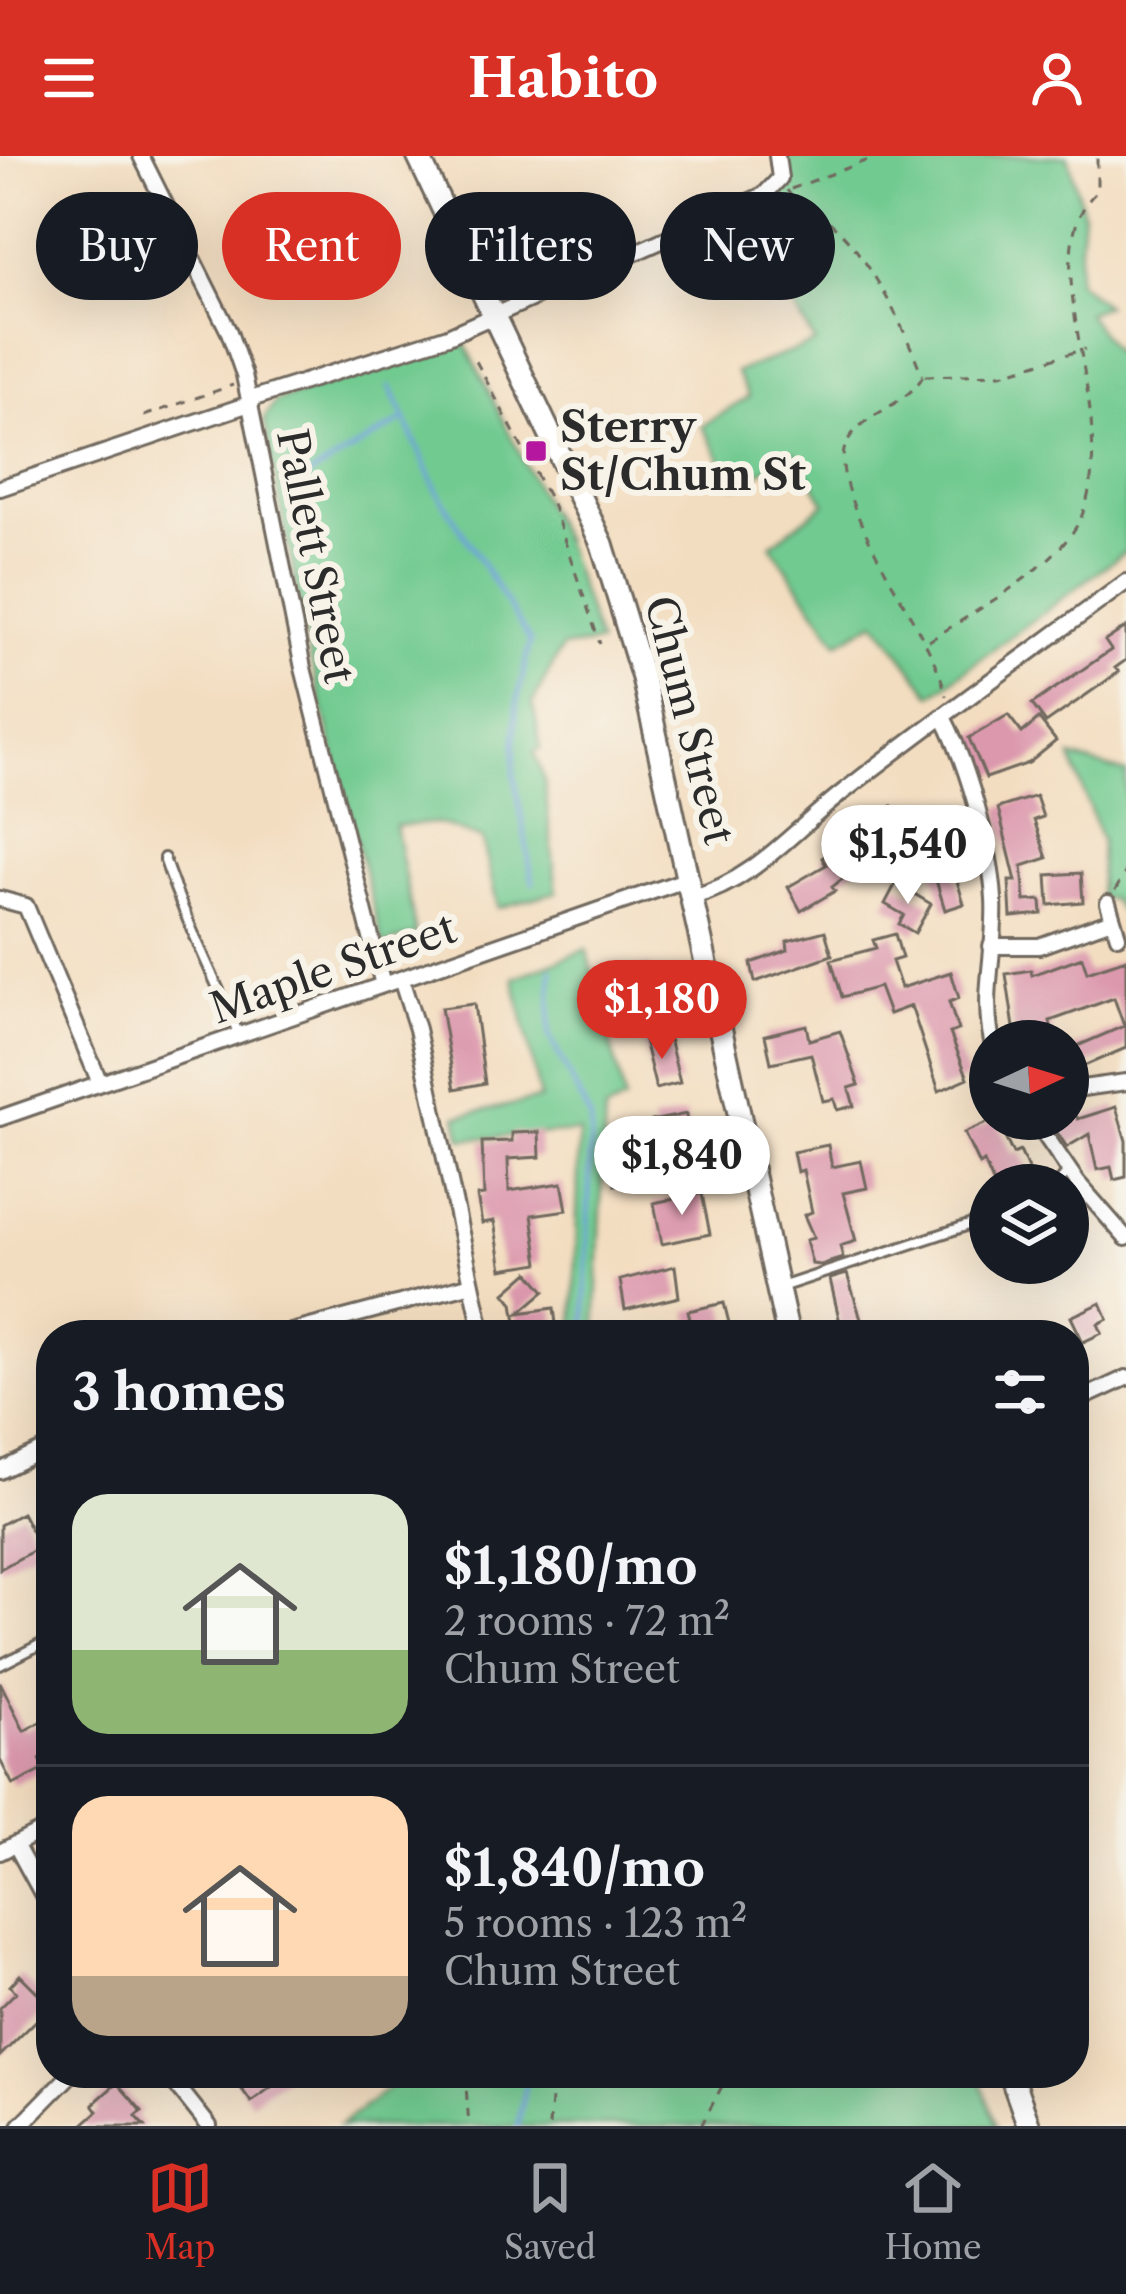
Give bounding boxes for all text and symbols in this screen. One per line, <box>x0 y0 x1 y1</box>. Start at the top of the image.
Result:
icon: menu <box>36 45 102 111</box>
text: Habito <box>468 45 658 111</box>
icon: person <box>1024 45 1090 111</box>
chip: Buy <box>36 192 198 300</box>
chip: Rent <box>222 192 401 300</box>
chip: Filters <box>425 192 636 300</box>
chip: New <box>660 192 835 300</box>
place label: Sterry St/Chum St <box>560 401 806 501</box>
street label: Pallett Street <box>266 425 366 688</box>
marker: Sterry St/Chum St <box>523 438 549 464</box>
street label: Chum Street <box>634 591 746 850</box>
pin: $1,540 <box>810 805 1006 907</box>
text: $1,540 <box>848 820 968 868</box>
street label: Maple Street <box>203 902 463 1034</box>
pin: $1,180 <box>564 960 760 1062</box>
text: $1,180 <box>604 975 720 1023</box>
north arrow <box>969 1020 1089 1140</box>
map controls <box>969 1020 1089 1284</box>
pin: $1,840 <box>584 1116 780 1218</box>
text: $1,840 <box>621 1131 743 1179</box>
button: layers <box>969 1164 1089 1284</box>
icon: filters <box>987 1359 1053 1425</box>
text: 3 homes <box>72 1361 286 1423</box>
text: $1,180/mo <box>444 1535 698 1597</box>
icon: home <box>168 1542 312 1686</box>
text: 2 rooms · 72 m² <box>444 1597 730 1645</box>
text: Chum Street <box>444 1645 680 1693</box>
text: $1,840/mo <box>444 1837 705 1899</box>
icon: home <box>168 1844 312 1988</box>
text: 5 rooms · 123 m² <box>444 1899 747 1947</box>
text: Chum Street <box>444 1947 680 1995</box>
tab: Map <box>144 2155 215 2268</box>
tab: Saved <box>504 2155 596 2268</box>
tab: Home <box>885 2155 982 2268</box>

